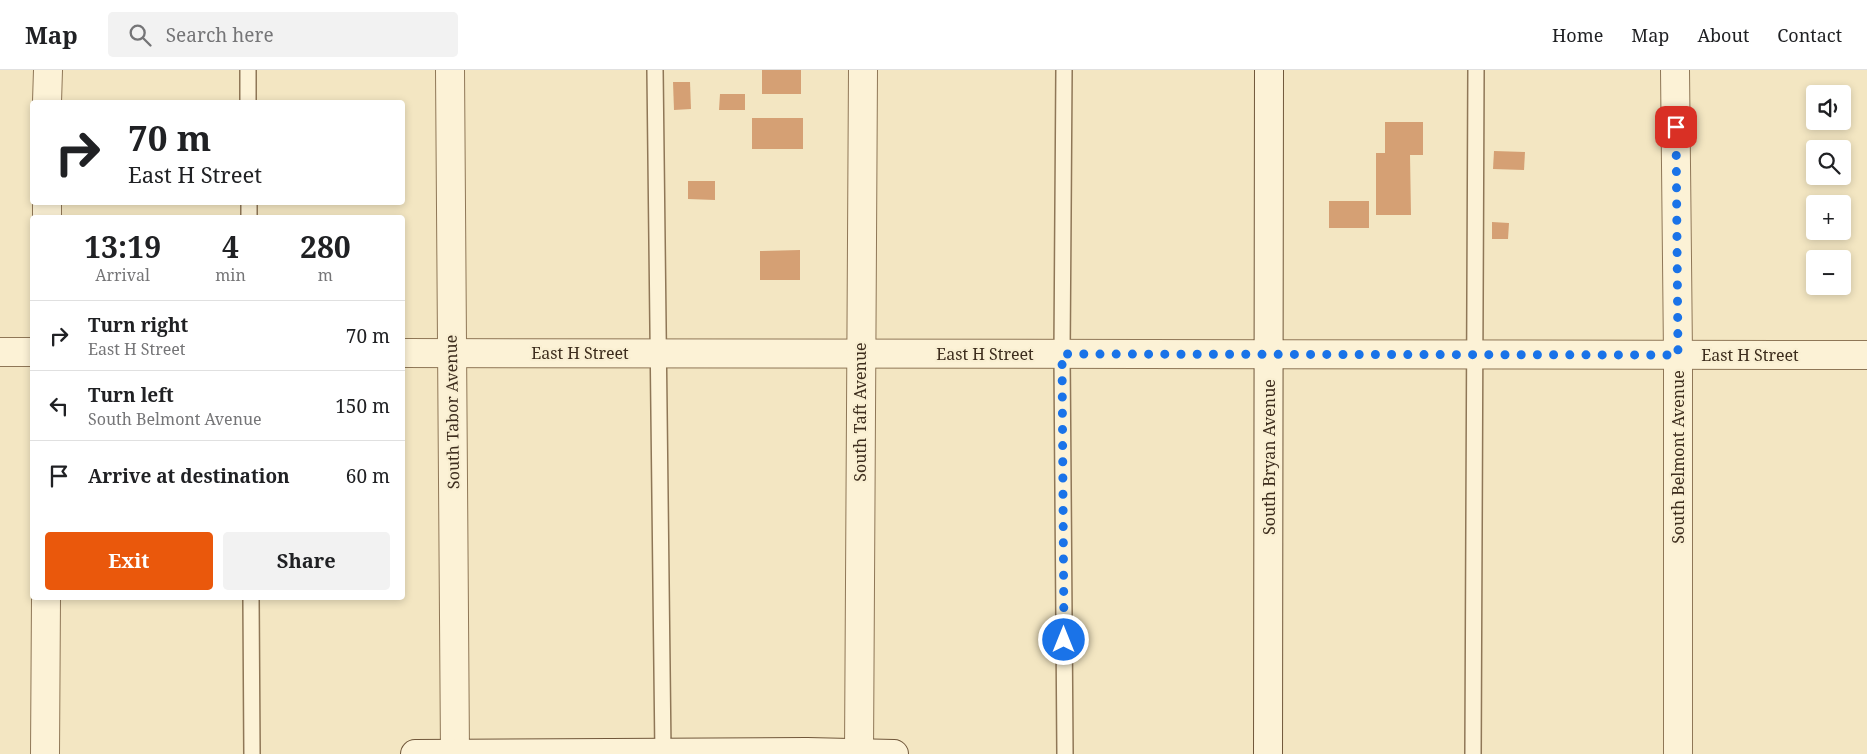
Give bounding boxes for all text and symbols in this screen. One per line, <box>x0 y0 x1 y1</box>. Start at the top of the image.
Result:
search box <box>108 12 458 57</box>
text: Map <box>25 18 78 51</box>
icon: search <box>126 21 154 49</box>
text: Search here <box>166 22 274 48</box>
text: Home <box>1552 23 1603 47</box>
text: Map <box>1631 23 1669 47</box>
text: About <box>1697 23 1749 47</box>
text: Contact <box>1777 23 1842 47</box>
map controls <box>1806 85 1851 295</box>
button: sound <box>1806 85 1851 130</box>
pin <box>1655 106 1697 148</box>
icon: arrive <box>1662 113 1690 141</box>
text: 70 m <box>128 114 211 161</box>
icon: right <box>45 120 110 185</box>
button: search <box>1806 140 1851 185</box>
text: East H Street <box>128 159 262 189</box>
button: + <box>1806 195 1851 240</box>
text: 13:19 <box>84 226 161 267</box>
text: 4 <box>222 226 239 267</box>
text: 280 <box>300 226 351 267</box>
button: − <box>1806 250 1851 295</box>
text: Arrival <box>95 264 150 286</box>
text: min <box>215 264 246 286</box>
text: m <box>318 264 333 286</box>
text: Turn right <box>88 312 188 338</box>
icon: right <box>45 322 73 350</box>
text: 70 m <box>346 323 390 349</box>
street label: South Tabor Avenue <box>440 335 464 489</box>
text: East H Street <box>88 338 185 360</box>
street label: East H Street <box>531 342 629 364</box>
street label: South Taft Avenue <box>849 342 871 482</box>
street label: East H Street <box>936 343 1034 365</box>
street label: East H Street <box>1701 344 1799 366</box>
street label: South Belmont Avenue <box>1667 370 1689 544</box>
street label: South Bryan Avenue <box>1258 379 1280 535</box>
text: Turn left <box>88 382 174 408</box>
icon: left <box>45 392 73 420</box>
text: 150 m <box>335 393 390 419</box>
text: South Belmont Avenue <box>88 408 262 430</box>
icon: arrive <box>45 462 73 490</box>
text: Arrive at destination <box>88 463 290 489</box>
text: 60 m <box>346 463 390 489</box>
button: Exit <box>45 532 213 590</box>
button: Share <box>223 532 390 590</box>
position arrow <box>1037 613 1089 665</box>

